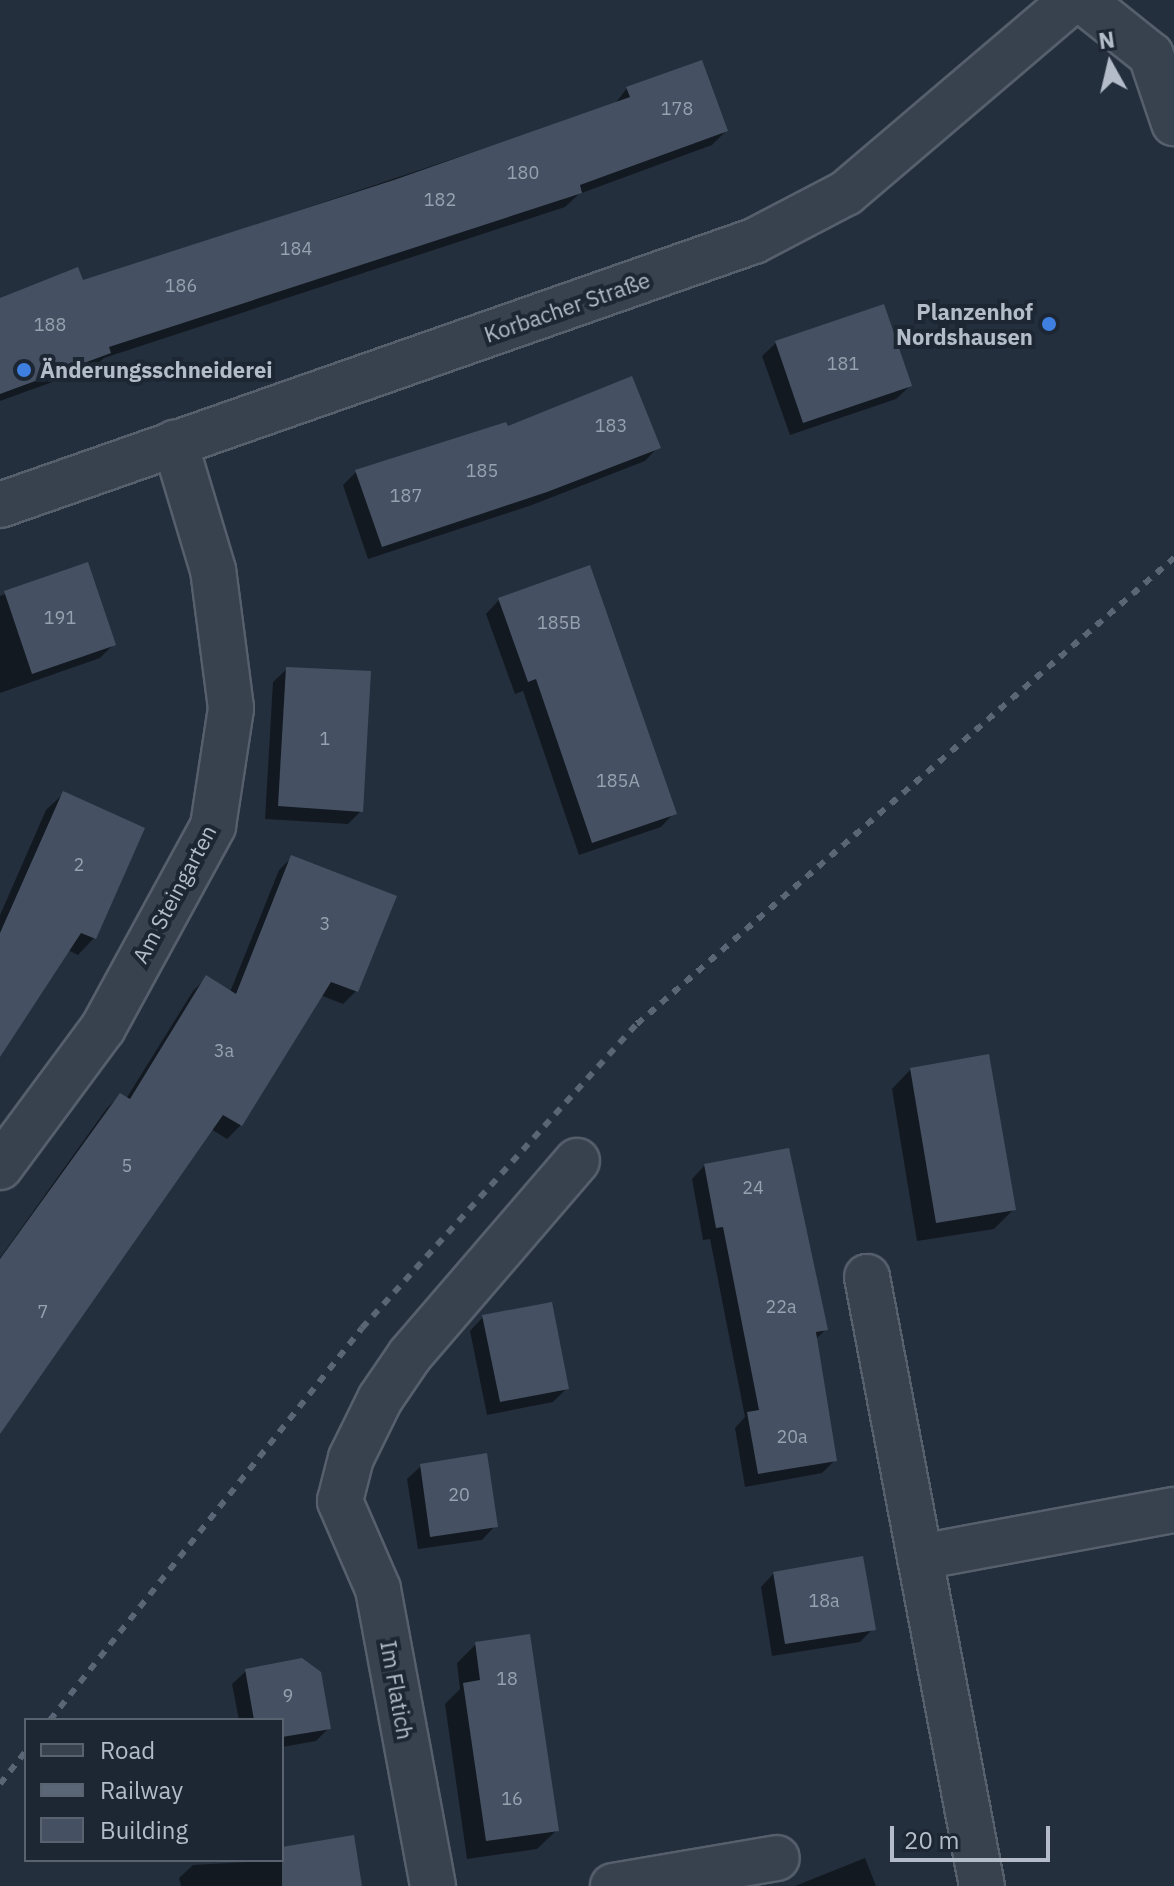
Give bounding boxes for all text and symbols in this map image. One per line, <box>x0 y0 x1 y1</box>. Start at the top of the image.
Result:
north arrow <box>1070 24 1150 104</box>
text: N <box>1097 24 1116 55</box>
house number: 178 <box>661 98 693 120</box>
house number: 180 <box>507 162 539 184</box>
house number: 182 <box>424 189 456 211</box>
house number: 184 <box>280 238 312 260</box>
street label: Korbacher Straße <box>481 266 653 348</box>
house number: 186 <box>165 275 197 297</box>
place label: Planzenhof Nordshausen <box>896 298 1033 350</box>
house number: 188 <box>34 314 66 336</box>
marker: Planzenhof Nordshausen <box>1040 315 1058 333</box>
house number: 181 <box>827 353 859 375</box>
place label: Änderungsschneiderei <box>40 357 273 383</box>
marker: Änderungsschneiderei <box>15 361 33 379</box>
house number: 183 <box>595 415 627 437</box>
house number: 185 <box>466 460 498 482</box>
house number: 187 <box>390 485 422 507</box>
house number: 191 <box>44 607 76 629</box>
house number: 185B <box>537 612 581 634</box>
house number: 1 <box>320 728 330 750</box>
house number: 185A <box>596 770 640 792</box>
street label: Am Steingarten <box>127 820 221 968</box>
house number: 2 <box>74 854 84 876</box>
house number: 3 <box>320 913 330 935</box>
house number: 3a <box>214 1040 234 1062</box>
house number: 5 <box>122 1155 132 1177</box>
house number: 24 <box>742 1177 764 1199</box>
house number: 22a <box>765 1296 797 1318</box>
house number: 7 <box>38 1301 48 1323</box>
house number: 20a <box>776 1426 808 1448</box>
house number: 20 <box>448 1484 470 1506</box>
house number: 18a <box>808 1590 840 1612</box>
street label: Im Flatich <box>375 1638 419 1742</box>
house number: 18 <box>496 1668 518 1690</box>
house number: 9 <box>283 1685 293 1707</box>
legend <box>24 1718 284 1862</box>
text: Road <box>100 1734 155 1766</box>
text: Railway <box>100 1774 183 1806</box>
house number: 16 <box>501 1788 523 1810</box>
scale bar <box>894 1810 1054 1860</box>
text: Building <box>100 1814 188 1846</box>
text: 20 m <box>904 1824 959 1856</box>

